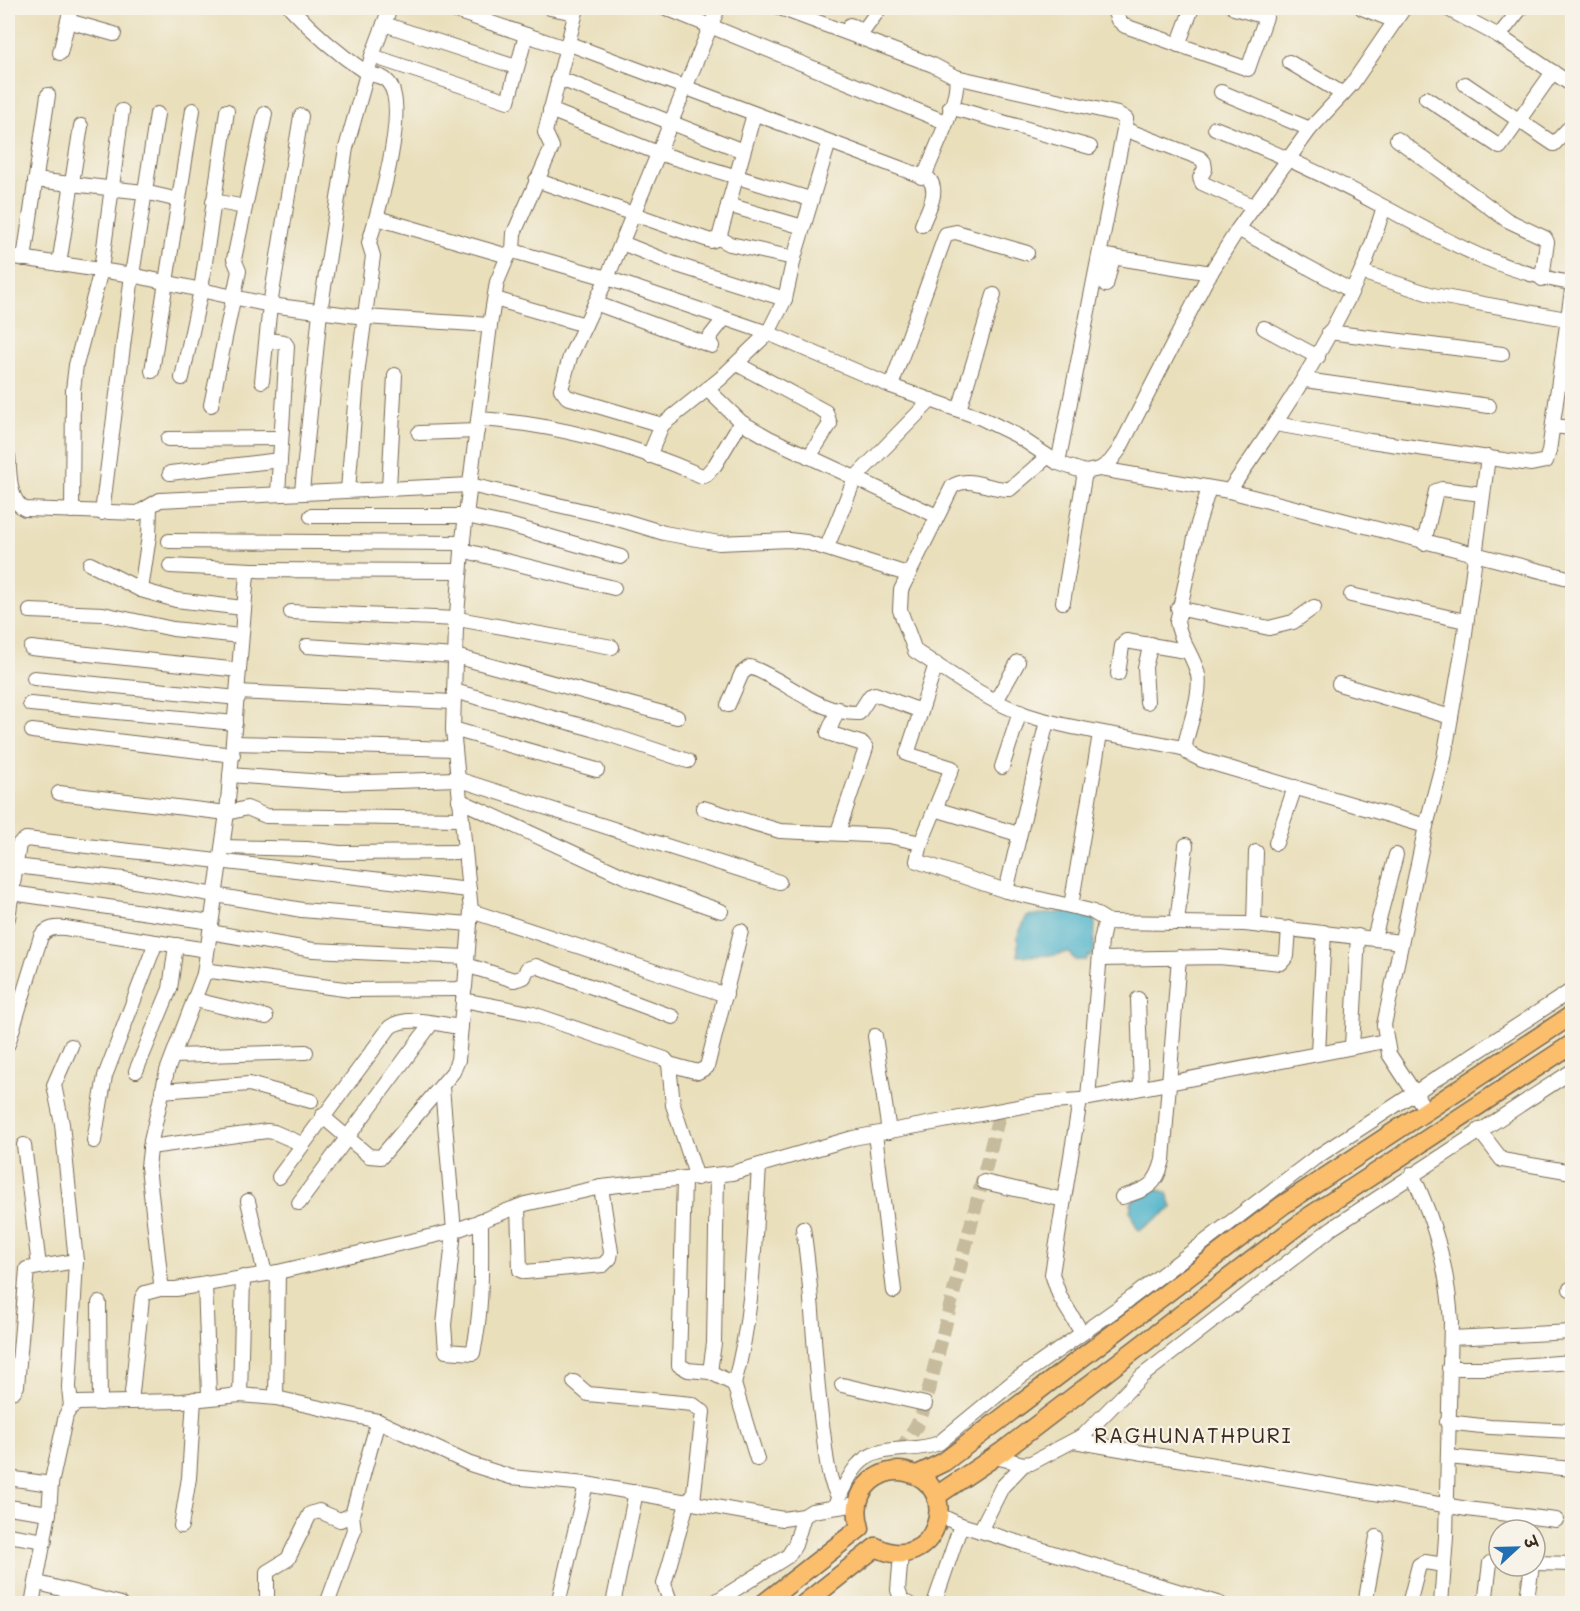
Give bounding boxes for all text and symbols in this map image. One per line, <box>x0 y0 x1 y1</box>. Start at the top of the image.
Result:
district label: RAGHUNATHPURI <box>1094 1421 1292 1448</box>
north arrow <box>1487 1518 1547 1578</box>
text: उ <box>1519 1531 1544 1552</box>

